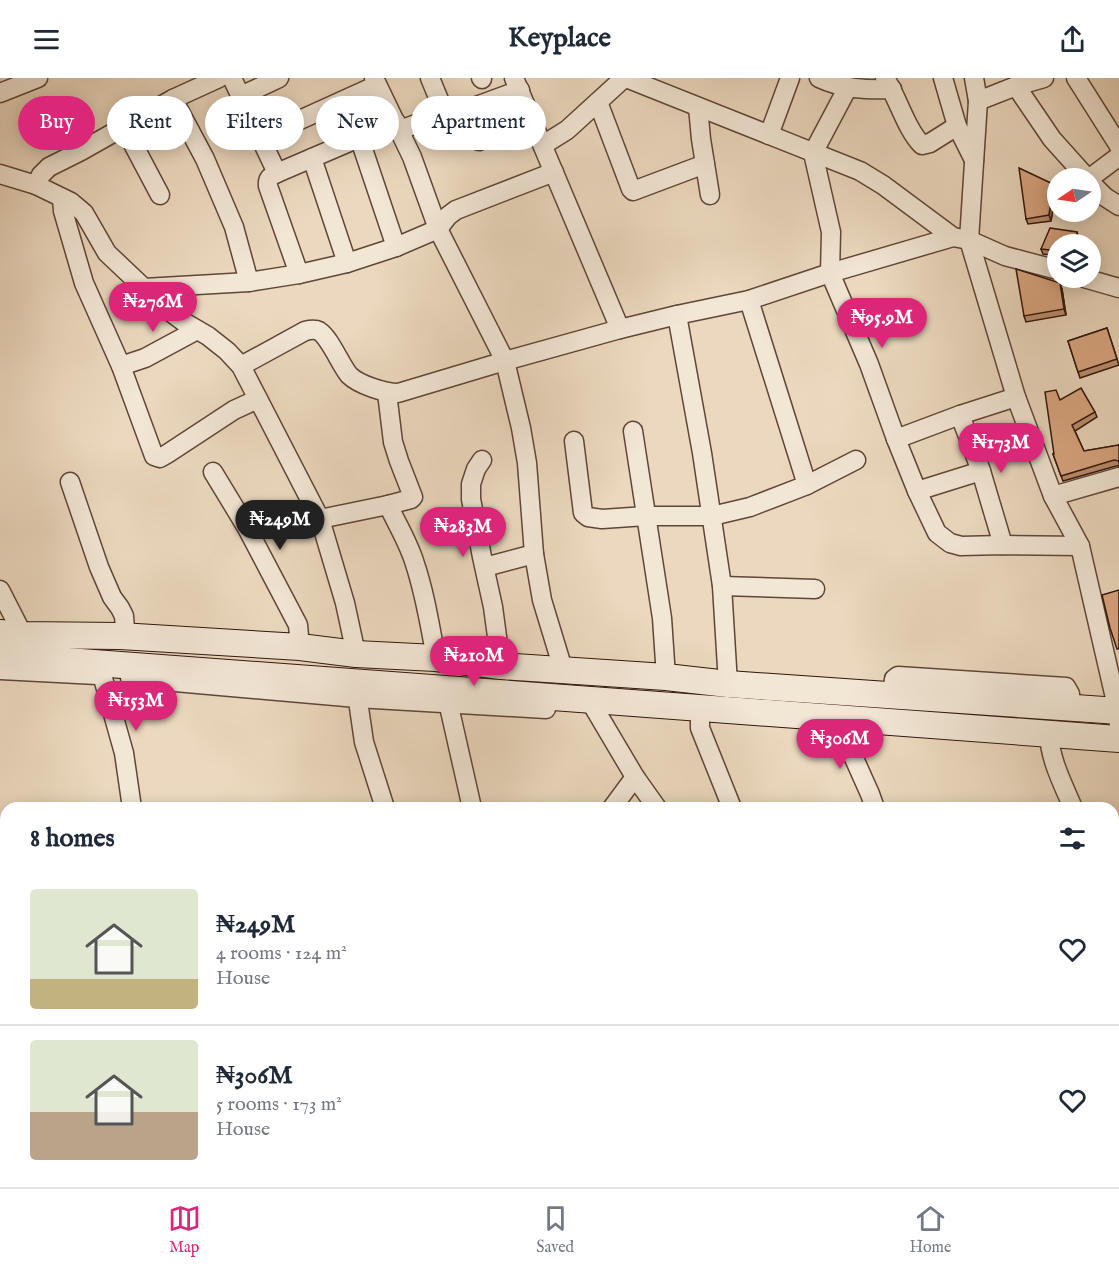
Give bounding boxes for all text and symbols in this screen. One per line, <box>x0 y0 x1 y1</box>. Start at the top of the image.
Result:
text: Keyplace <box>508 22 611 56</box>
icon: menu <box>30 23 63 56</box>
icon: share <box>1056 23 1089 56</box>
chip: Buy <box>18 96 95 150</box>
chip: Rent <box>107 96 193 150</box>
chip: Filters <box>205 96 304 150</box>
chip: New <box>316 96 399 150</box>
chip: Apartment <box>411 96 546 150</box>
north arrow <box>1047 168 1101 222</box>
map controls <box>1047 168 1101 288</box>
button: layers <box>1047 234 1101 288</box>
pin: ₦276M <box>111 282 195 333</box>
text: ₦276M <box>123 289 183 314</box>
pin: ₦95.9M <box>833 298 931 349</box>
text: ₦95.9M <box>851 305 913 330</box>
pin: ₦173M <box>959 423 1043 474</box>
text: ₦173M <box>972 430 1030 455</box>
pin: ₦249M <box>238 500 322 551</box>
text: ₦249M <box>249 507 311 532</box>
pin: ₦283M <box>421 507 505 558</box>
text: ₦283M <box>434 514 492 539</box>
pin: ₦210M <box>432 636 516 687</box>
text: ₦210M <box>444 643 504 668</box>
pin: ₦153M <box>94 681 178 732</box>
text: ₦153M <box>108 688 164 713</box>
pin: ₦306M <box>798 719 882 770</box>
text: ₦306M <box>811 726 869 751</box>
text: 8 homes <box>30 822 115 855</box>
icon: filters <box>1056 822 1089 855</box>
text: ₦249M <box>216 908 296 941</box>
icon: home <box>78 913 150 985</box>
icon: heart <box>1056 933 1089 966</box>
text: 4 rooms · 124 m² <box>216 941 347 966</box>
text: House <box>216 966 270 991</box>
text: ₦306M <box>216 1059 293 1092</box>
icon: home <box>78 1064 150 1136</box>
icon: heart <box>1056 1084 1089 1117</box>
text: 5 rooms · 173 m² <box>216 1092 342 1117</box>
text: House <box>216 1117 270 1142</box>
tab: Map <box>168 1202 201 1258</box>
tab: Saved <box>536 1202 574 1258</box>
tab: Home <box>910 1202 951 1258</box>

